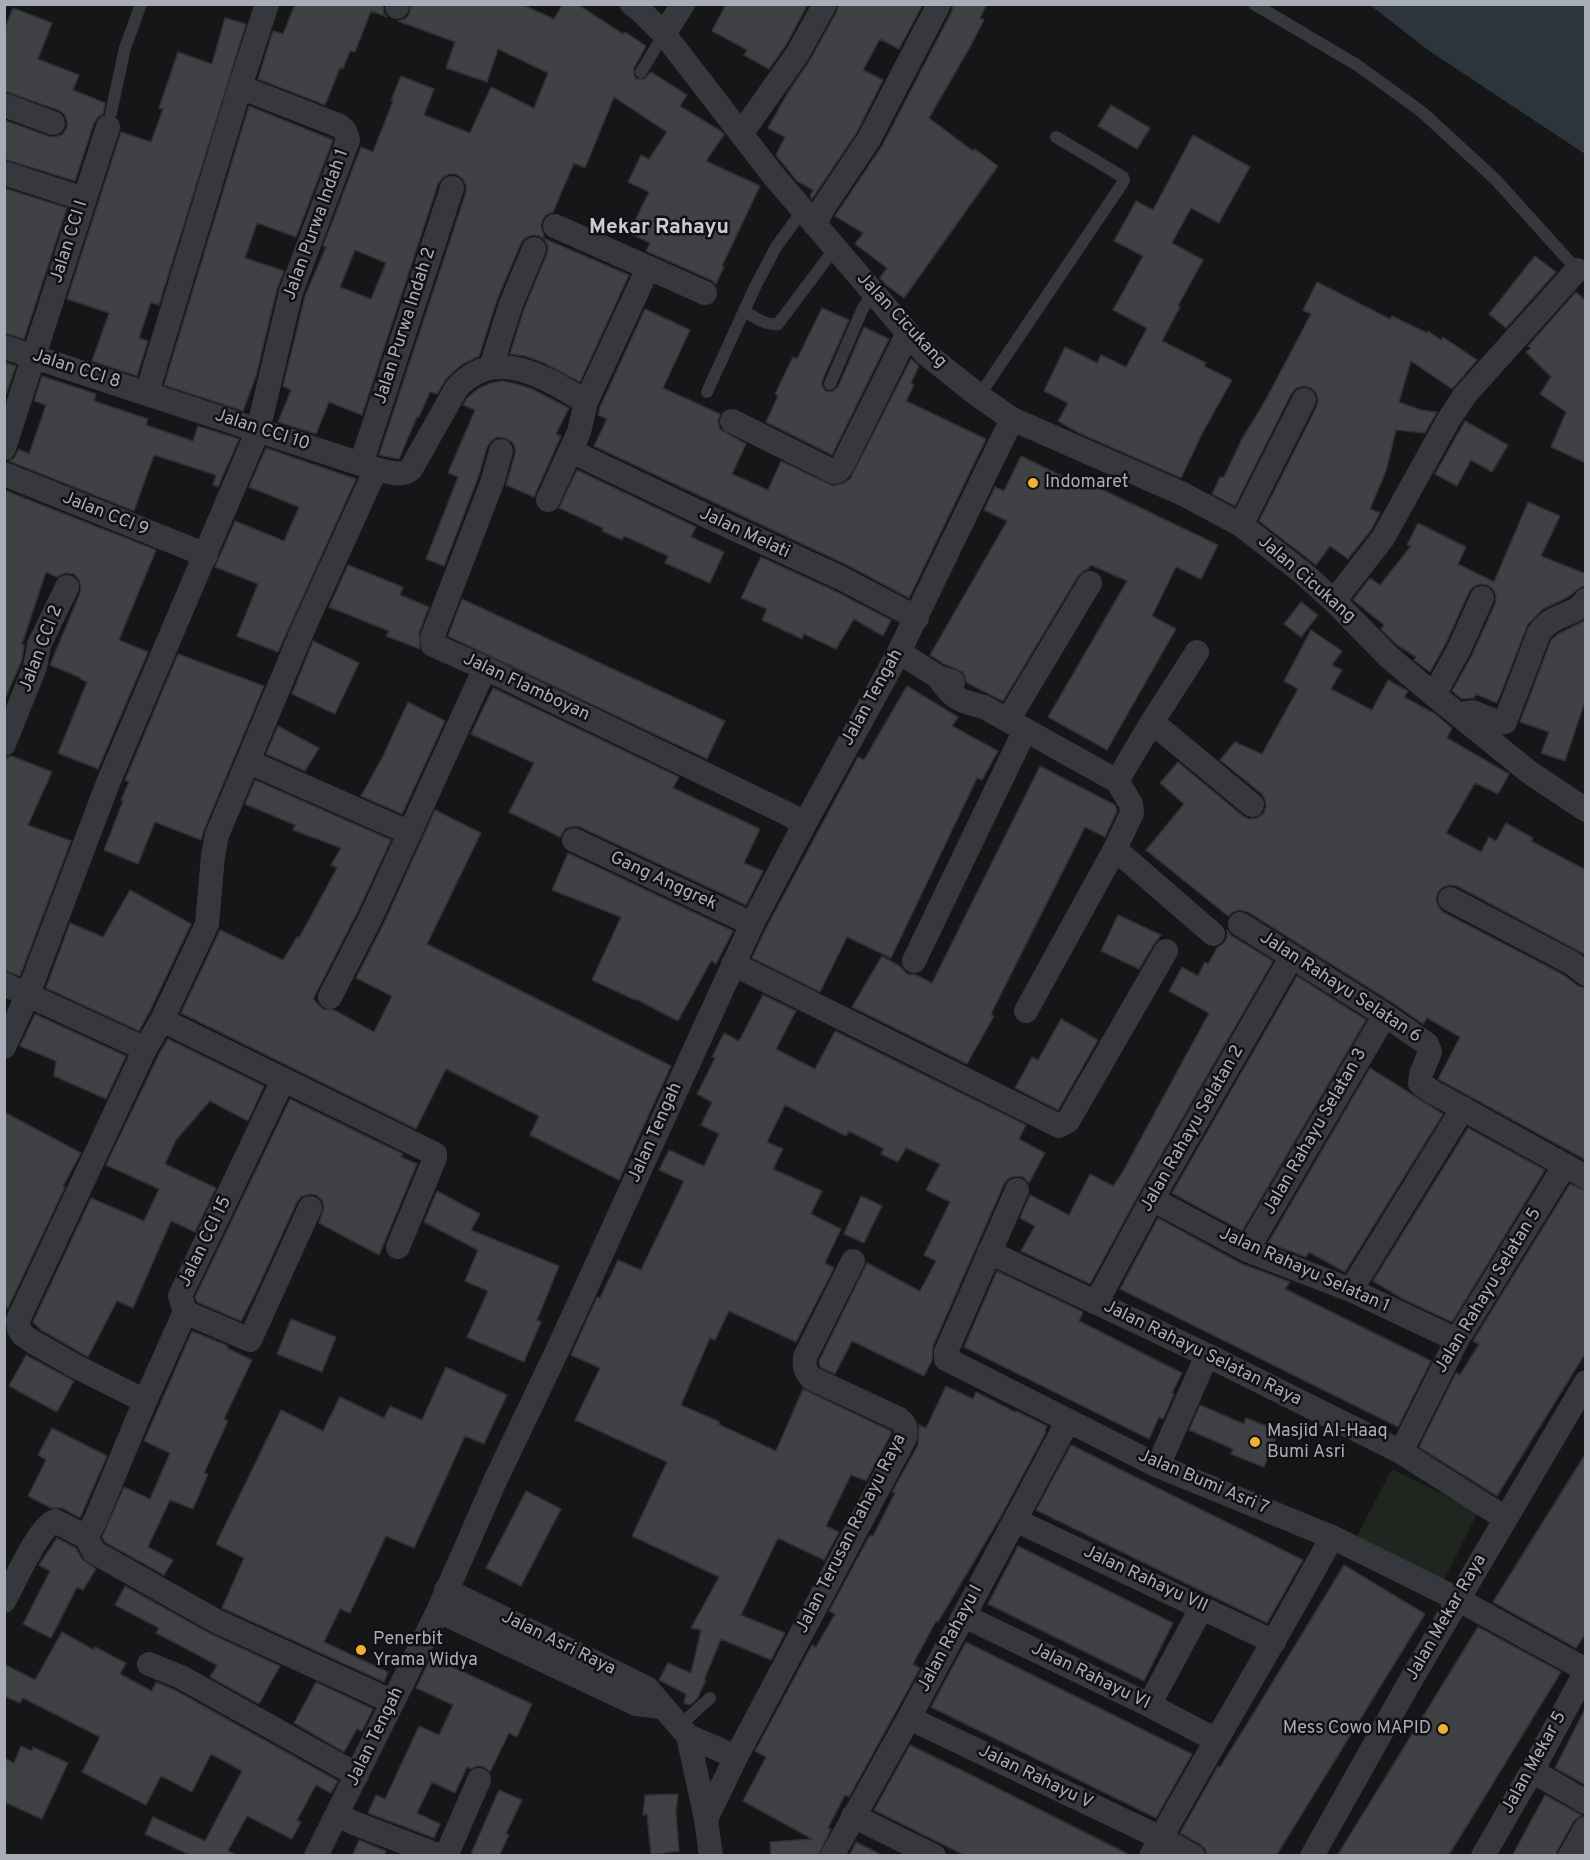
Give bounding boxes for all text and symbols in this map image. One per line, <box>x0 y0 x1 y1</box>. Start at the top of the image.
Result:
street label: Jalan Purwa Indah 1 <box>280 147 354 303</box>
street label: Jalan CCI I <box>47 198 93 286</box>
district label: Mekar Rahayu <box>589 216 729 242</box>
street label: Jalan Purwa Indah 2 <box>371 245 441 407</box>
street label: Jalan Cicukang <box>851 269 951 373</box>
street label: Jalan CCI 8 <box>29 346 123 394</box>
street label: Jalan CCI 10 <box>212 405 312 457</box>
place label: Indomaret <box>1045 472 1128 494</box>
marker: Indomaret <box>1026 476 1040 490</box>
street label: Jalan CCI 9 <box>59 488 151 542</box>
street label: Jalan Melati <box>695 504 793 564</box>
street label: Jalan Cicukang <box>1253 532 1359 628</box>
street label: Jalan CCI 2 <box>16 602 68 696</box>
street label: Jalan Tengah <box>838 646 908 750</box>
street label: Jalan Flamboyan <box>459 649 593 727</box>
street label: Gang Anggrek <box>606 848 720 916</box>
street label: Jalan Rahayu Selatan 6 <box>1255 928 1425 1048</box>
street label: Jalan Rahayu Selatan 2 <box>1136 1042 1250 1216</box>
street label: Jalan Rahayu Selatan 3 <box>1260 1045 1372 1219</box>
street label: Jalan Tengah <box>624 1080 688 1186</box>
street label: Jalan CCI 15 <box>175 1193 237 1291</box>
street label: Jalan Rahayu Selatan 5 <box>1431 1205 1547 1377</box>
street label: Jalan Rahayu Selatan 1 <box>1215 1224 1393 1318</box>
street label: Jalan Rahayu Selatan Raya <box>1100 1297 1304 1411</box>
place label: Masjid Al-Haaq Bumi Asri <box>1267 1421 1388 1464</box>
street label: Jalan Terusan Rahayu Raya <box>792 1431 912 1637</box>
marker: Masjid Al-Haaq Bumi Asri <box>1248 1435 1262 1449</box>
street label: Jalan Bumi Asri 7 <box>1134 1446 1272 1520</box>
street label: Jalan Rahayu VII <box>1079 1542 1211 1618</box>
street label: Jalan Mekar Raya <box>1402 1551 1492 1685</box>
street label: Jalan Rahayu I <box>914 1582 988 1696</box>
street label: Jalan Asri Raya <box>497 1607 619 1681</box>
place label: Penerbit Yrama Widya <box>373 1629 478 1672</box>
street label: Jalan Rahayu VI <box>1027 1639 1153 1715</box>
marker: Penerbit Yrama Widya <box>354 1643 368 1657</box>
street label: Jalan Tengah <box>343 1684 409 1790</box>
street label: Jalan Mekar 5 <box>1498 1708 1572 1818</box>
place label: Mess Cowo MAPID <box>1283 1718 1431 1740</box>
marker: Mess Cowo MAPID <box>1436 1722 1450 1736</box>
street label: Jalan Rahayu V <box>974 1741 1096 1815</box>

